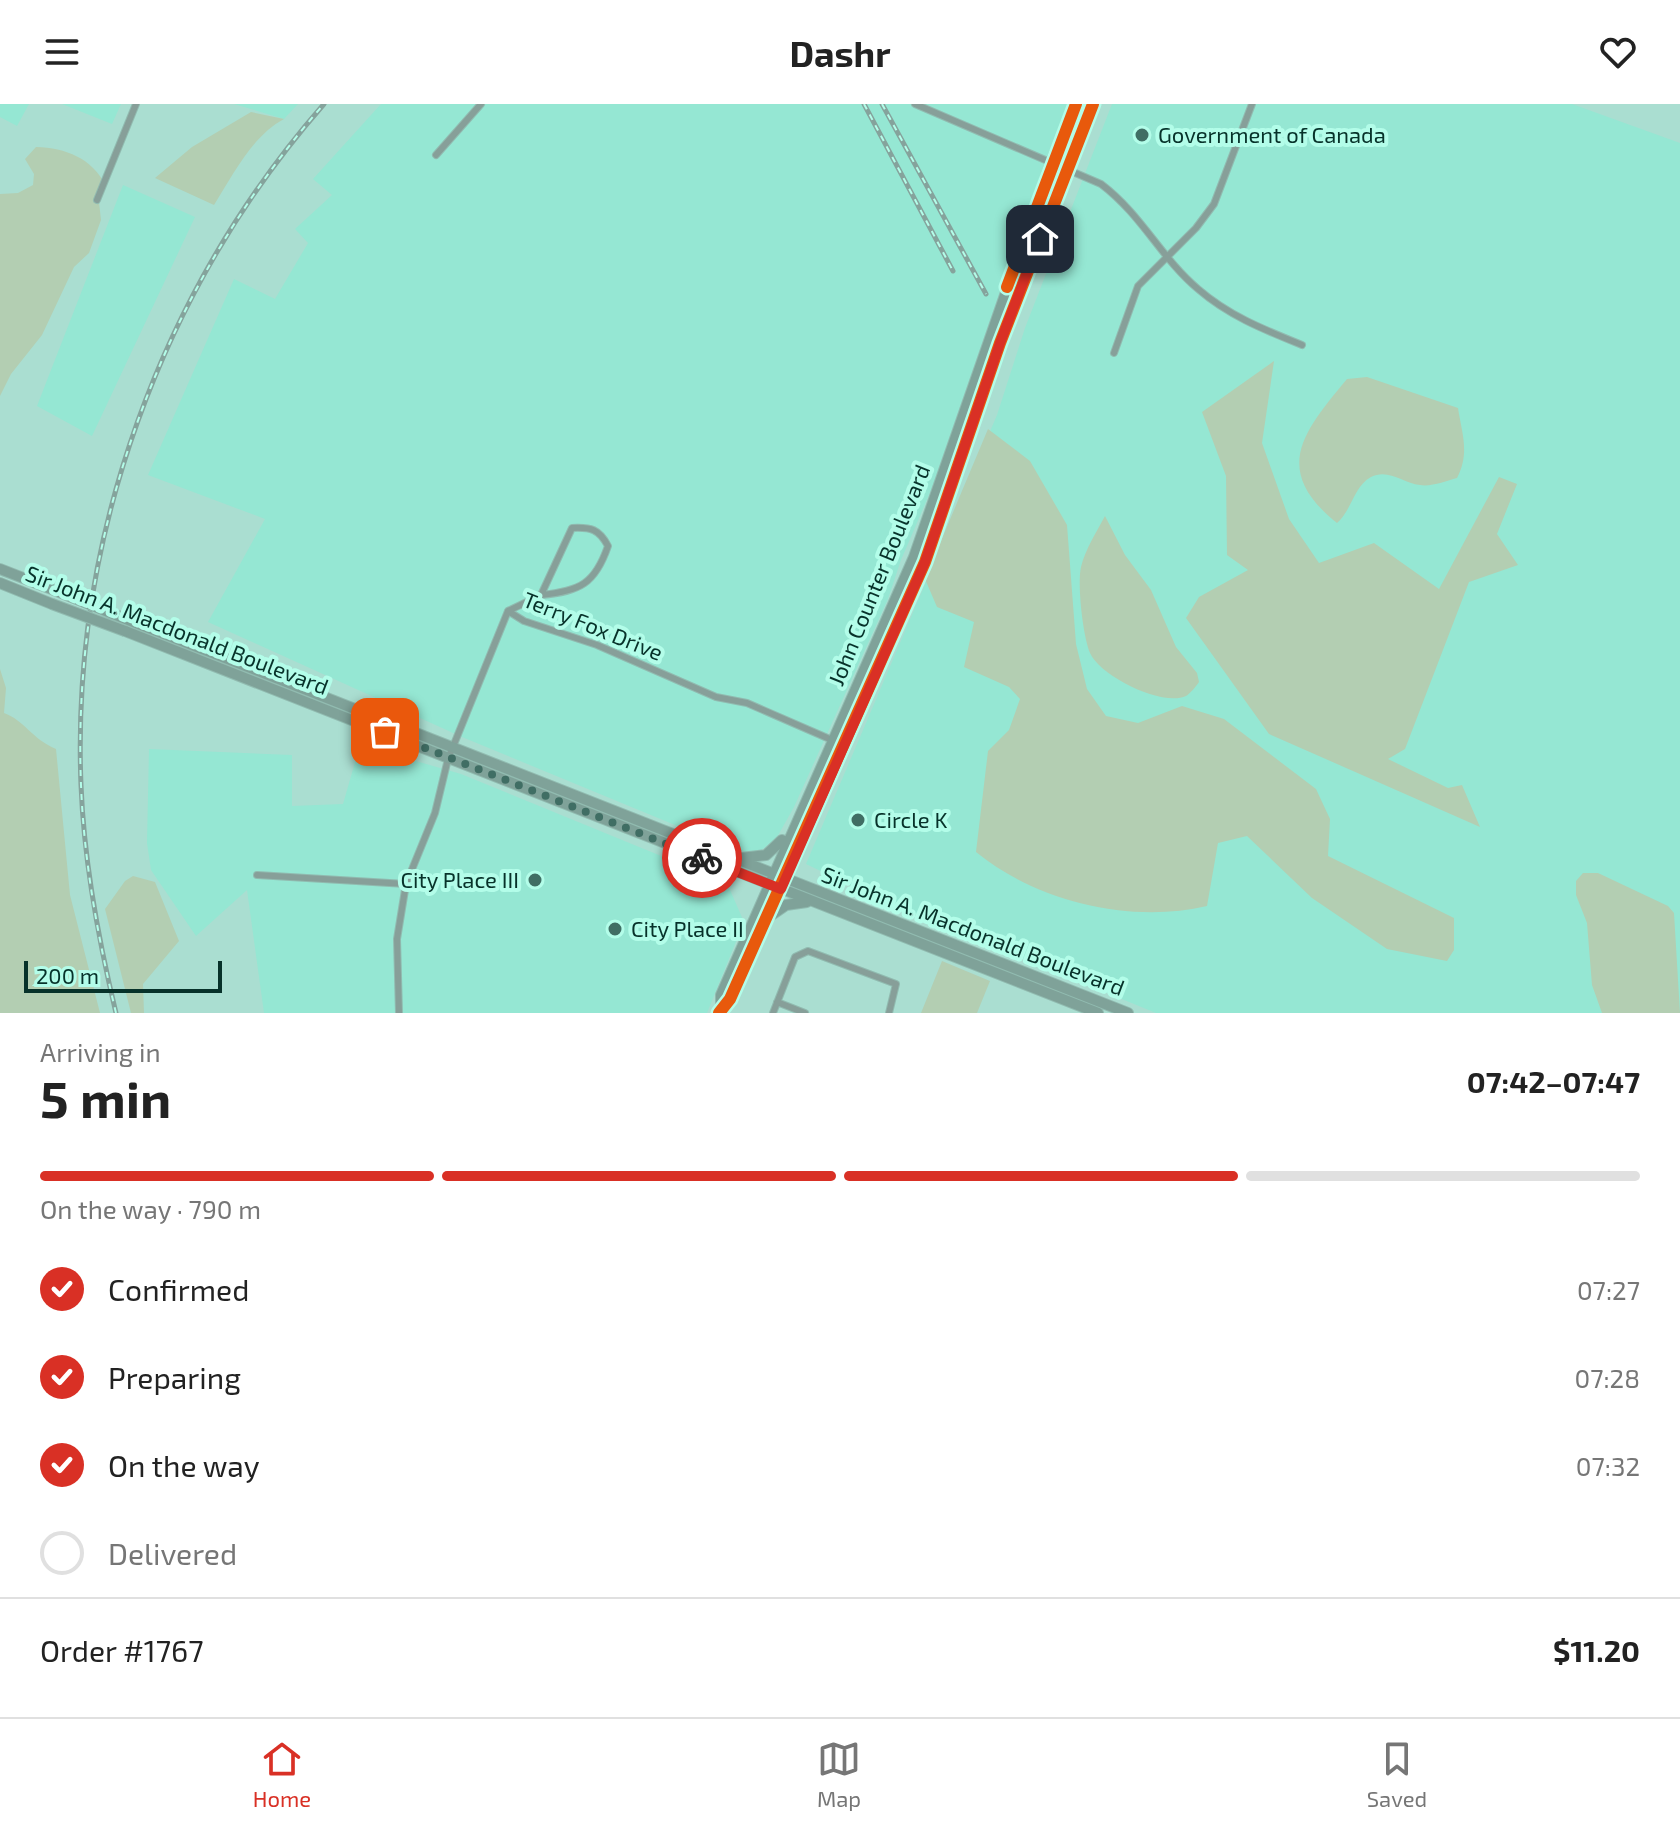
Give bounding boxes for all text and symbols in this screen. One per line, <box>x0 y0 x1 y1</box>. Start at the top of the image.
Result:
icon: menu <box>40 30 84 74</box>
icon: heart <box>1596 30 1640 74</box>
text: Dashr <box>789 31 891 74</box>
place label: Government of Canada <box>1158 121 1386 147</box>
marker: Government of Canada <box>1133 126 1151 144</box>
pin <box>1006 205 1074 273</box>
icon: home <box>1018 217 1062 261</box>
street label: John Counter Boulevard <box>822 460 934 689</box>
street label: Sir John A. Macdonald Boulevard <box>22 559 332 699</box>
street label: Terry Fox Drive <box>520 585 667 665</box>
pin <box>351 698 419 766</box>
icon: bag <box>363 710 407 754</box>
place label: Circle K <box>874 806 948 832</box>
marker: Circle K <box>849 811 867 829</box>
courier <box>662 818 742 898</box>
icon: bike <box>680 836 724 880</box>
street label: Sir John A. Macdonald Boulevard <box>818 860 1128 1000</box>
place label: City Place III <box>400 866 519 892</box>
marker: City Place III <box>526 871 544 889</box>
place label: City Place II <box>631 915 744 941</box>
marker: City Place II <box>606 920 624 938</box>
scale bar <box>24 957 222 993</box>
text: 200 m <box>36 962 99 988</box>
text: Arriving in <box>40 1036 161 1067</box>
text: 07:42–07:47 <box>1467 1063 1640 1099</box>
text: 5 min <box>40 1066 171 1128</box>
text: On the way · 790 m <box>40 1193 261 1224</box>
icon: check <box>40 1267 84 1311</box>
text: Confirmed <box>108 1271 249 1307</box>
text: 07:27 <box>1577 1274 1640 1305</box>
icon: check <box>40 1355 84 1399</box>
text: Preparing <box>108 1359 241 1395</box>
text: 07:28 <box>1574 1362 1640 1393</box>
icon: check <box>40 1443 84 1487</box>
text: On the way <box>108 1447 260 1483</box>
text: 07:32 <box>1576 1450 1640 1481</box>
text: Delivered <box>108 1535 237 1571</box>
text: Order #1767 <box>40 1632 204 1668</box>
text: $11.20 <box>1553 1632 1640 1668</box>
tab: Home <box>253 1737 311 1811</box>
tab: Map <box>817 1737 861 1811</box>
tab: Saved <box>1367 1737 1427 1811</box>

